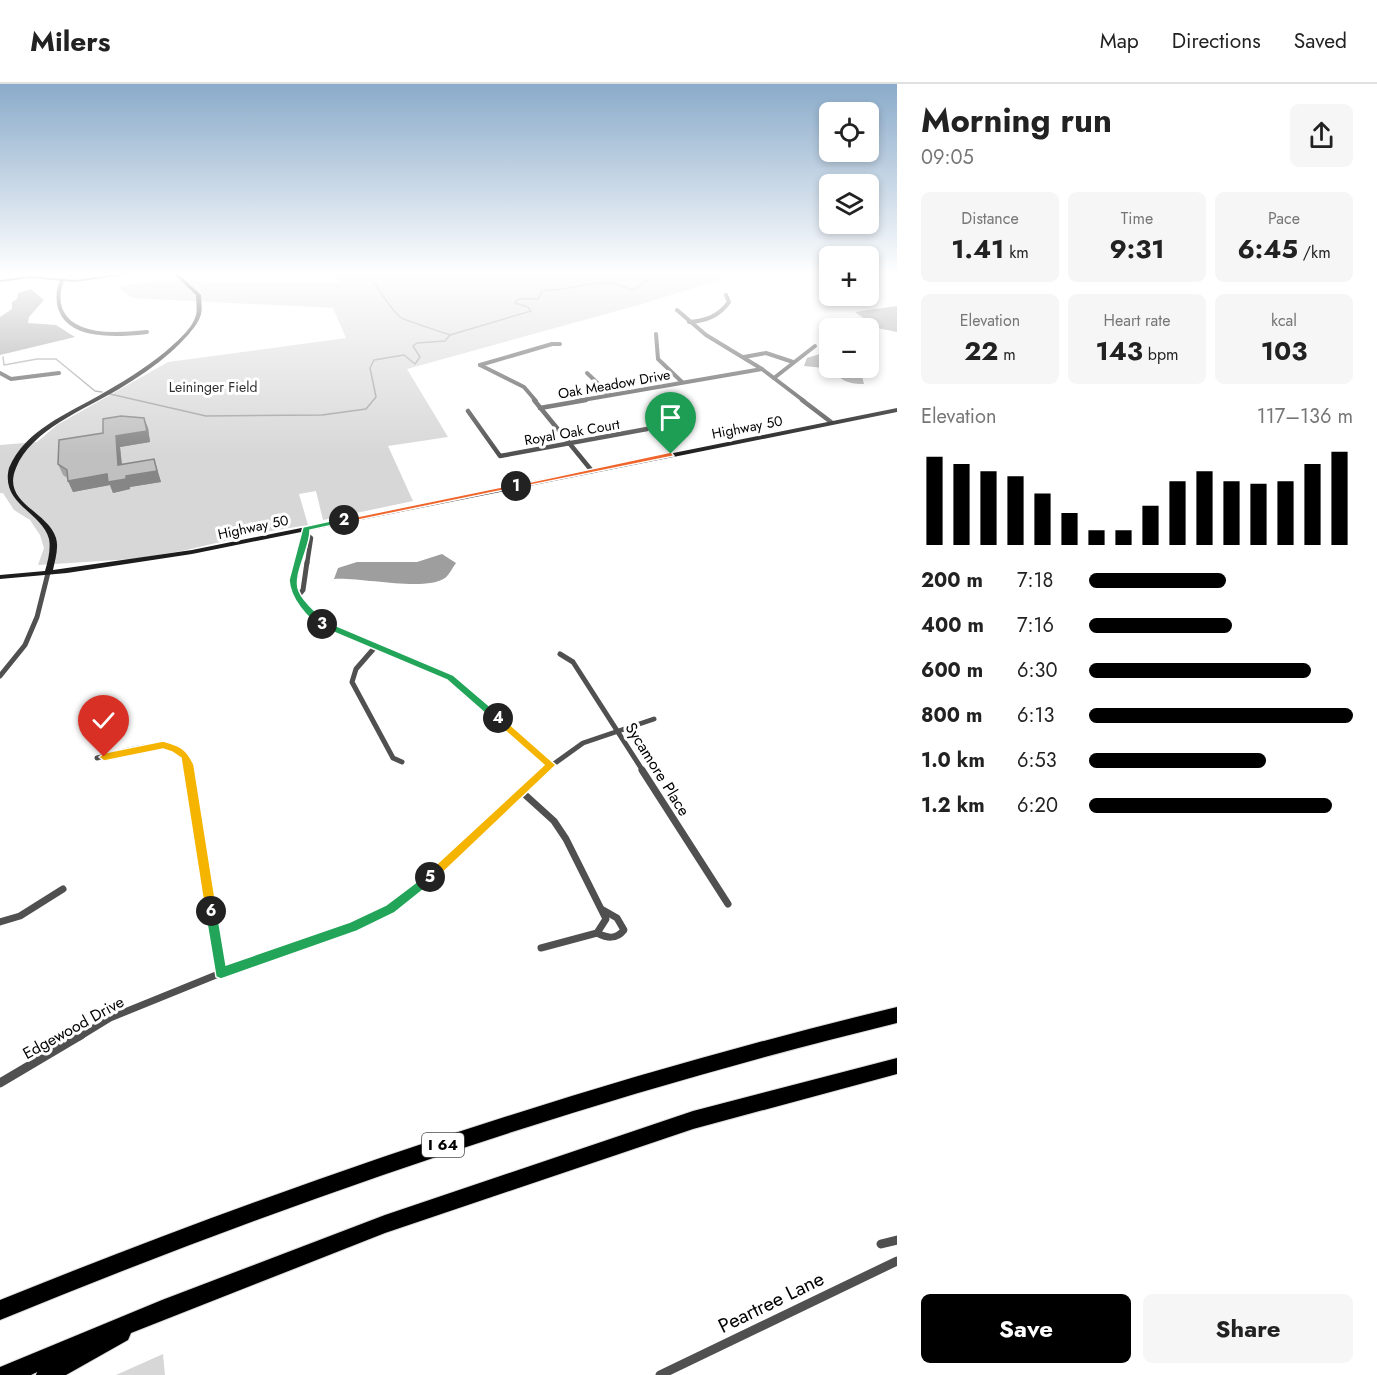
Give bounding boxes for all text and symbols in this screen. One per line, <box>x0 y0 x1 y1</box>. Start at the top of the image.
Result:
text: Milers <box>30 21 111 62</box>
text: Map <box>1100 26 1139 56</box>
text: Directions <box>1172 26 1261 56</box>
text: Saved <box>1294 26 1347 56</box>
text: Morning run <box>921 97 1112 144</box>
map controls <box>819 102 879 378</box>
button: locate <box>819 102 879 162</box>
button: share <box>1290 104 1353 167</box>
text: 09:05 <box>921 143 974 172</box>
button: layers <box>819 174 879 234</box>
text: Distance <box>961 207 1019 230</box>
text: Time <box>1121 207 1153 230</box>
text: Pace <box>1268 207 1300 230</box>
text: 1.41 <box>951 230 1004 268</box>
text: 9:31 <box>1109 230 1165 268</box>
text: 6:45 <box>1237 230 1298 268</box>
text: km <box>1004 241 1029 264</box>
text: /km <box>1298 241 1331 264</box>
button: + <box>819 246 879 306</box>
text: Elevation <box>960 309 1020 332</box>
text: Heart rate <box>1104 309 1170 332</box>
text: kcal <box>1271 309 1297 332</box>
button: − <box>819 318 879 378</box>
text: 22 <box>964 332 998 370</box>
text: 143 <box>1095 332 1143 370</box>
text: 103 <box>1261 332 1307 370</box>
text: m <box>998 343 1016 366</box>
text: bpm <box>1143 343 1179 366</box>
street label: Oak Meadow Drive <box>556 364 672 404</box>
park label: Leininger Field <box>169 377 257 397</box>
pin <box>645 392 696 454</box>
icon: arrive <box>654 401 687 434</box>
text: Elevation <box>921 402 996 431</box>
text: 117–136 m <box>1257 402 1353 431</box>
street label: Highway 50 <box>710 410 784 444</box>
street label: Royal Oak Court <box>523 414 622 450</box>
pin: 1 <box>501 471 531 501</box>
text: 1 <box>512 474 520 497</box>
pin: 2 <box>329 505 359 535</box>
text: 2 <box>339 508 349 531</box>
street label: Highway 50 <box>216 510 290 544</box>
text: 200 m <box>921 566 983 595</box>
text: 7:18 <box>1017 566 1053 595</box>
pin: 3 <box>307 609 337 639</box>
text: 400 m <box>921 611 984 640</box>
text: 7:16 <box>1017 611 1054 640</box>
text: 3 <box>317 612 327 635</box>
text: 600 m <box>921 656 983 685</box>
text: 6:30 <box>1017 656 1057 685</box>
pin <box>78 695 129 757</box>
text: 800 m <box>921 701 982 730</box>
text: 6:13 <box>1017 701 1054 730</box>
pin: 4 <box>483 703 513 733</box>
icon: check <box>87 704 120 737</box>
text: 4 <box>492 706 504 729</box>
street label: Sycamore Place <box>620 718 696 820</box>
text: 1.0 km <box>921 746 985 775</box>
text: 6:53 <box>1017 746 1057 775</box>
text: 1.2 km <box>921 791 985 820</box>
text: 6:20 <box>1017 791 1058 820</box>
pin: 5 <box>415 862 445 892</box>
text: 5 <box>425 865 435 888</box>
pin: 6 <box>196 896 226 926</box>
text: 6 <box>206 899 216 922</box>
street label: Edgewood Drive <box>18 990 128 1065</box>
road number: I 64 <box>422 1133 464 1157</box>
street label: Peartree Lane <box>713 1264 829 1341</box>
button: Save <box>921 1294 1131 1363</box>
button: Share <box>1143 1294 1353 1363</box>

